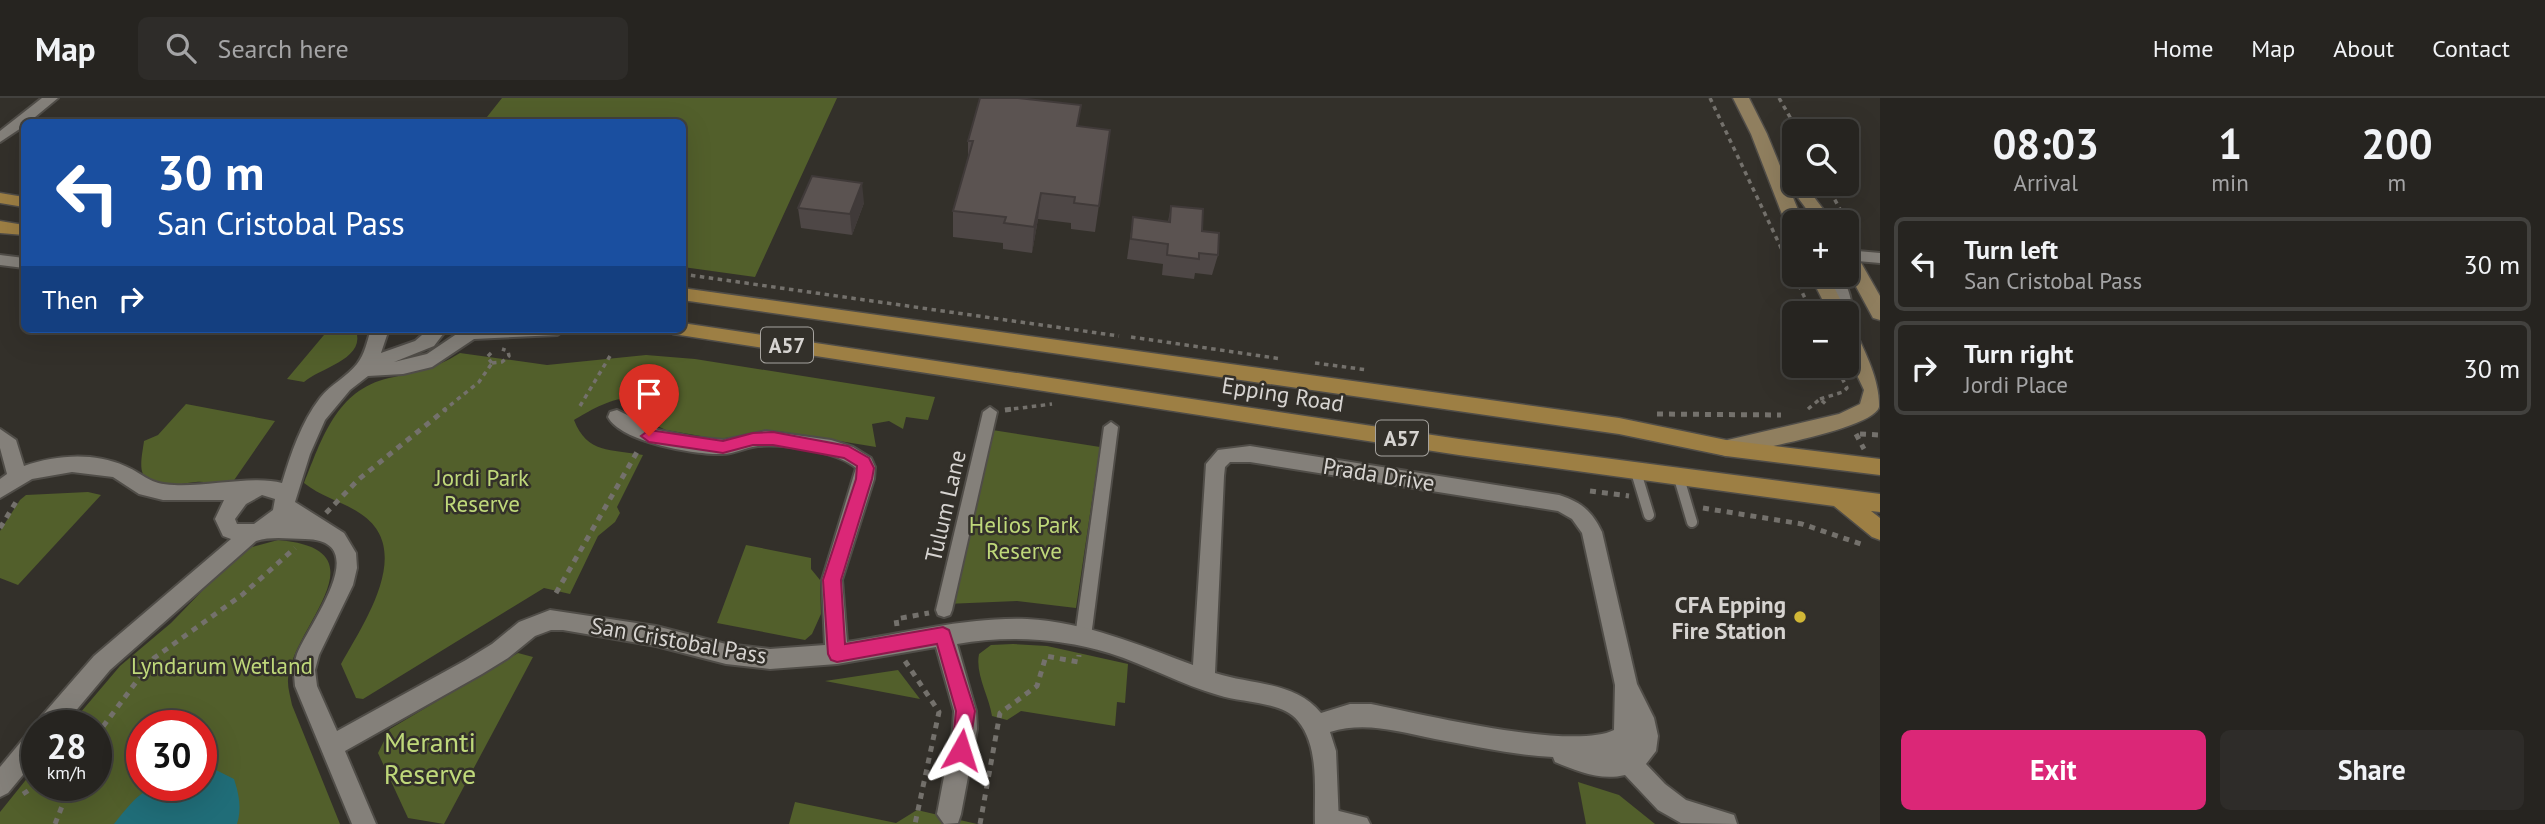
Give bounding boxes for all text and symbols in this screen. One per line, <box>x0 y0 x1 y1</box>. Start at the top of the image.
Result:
search box <box>138 17 628 80</box>
text: Map <box>35 27 96 70</box>
icon: search <box>162 29 200 67</box>
text: Search here <box>218 32 349 65</box>
text: Home <box>2153 33 2213 64</box>
text: Map <box>2251 33 2295 64</box>
text: About <box>2333 33 2394 64</box>
text: Contact <box>2432 33 2510 64</box>
text: 08:03 <box>1992 116 2099 171</box>
text: 1 <box>2218 116 2242 171</box>
text: 200 <box>2361 116 2433 171</box>
map controls <box>1782 119 1859 378</box>
button: search <box>1782 119 1859 196</box>
text: 30 m <box>157 140 264 204</box>
icon: left <box>42 147 133 238</box>
text: Arrival <box>2013 168 2078 197</box>
text: min <box>2211 168 2249 197</box>
text: m <box>2388 168 2406 197</box>
text: San Cristobal Pass <box>157 202 405 244</box>
button: + <box>1782 210 1859 287</box>
text: Turn left <box>1964 233 2058 266</box>
icon: left <box>1905 245 1943 283</box>
text: 30 m <box>2464 248 2520 281</box>
text: San Cristobal Pass <box>1964 266 2142 295</box>
icon: right <box>112 280 150 318</box>
text: Then <box>42 283 98 316</box>
button: − <box>1782 301 1859 378</box>
road number: A57 <box>761 328 813 362</box>
text: Turn right <box>1964 337 2073 370</box>
icon: right <box>1905 349 1943 387</box>
text: 30 m <box>2464 352 2520 385</box>
pin <box>619 364 679 436</box>
street label: Epping Road <box>1220 370 1346 418</box>
text: Jordi Place <box>1964 370 2068 399</box>
icon: arrive <box>630 375 668 413</box>
road number: A57 <box>1376 420 1428 456</box>
street label: Tulum Lane <box>918 447 972 565</box>
street label: Prada Drive <box>1321 451 1437 497</box>
park label: Jordi Park Reserve <box>434 463 529 518</box>
park label: Helios Park Reserve <box>969 510 1079 565</box>
place label: CFA Epping Fire Station <box>1672 590 1786 645</box>
marker: CFA Epping Fire Station <box>1792 609 1808 625</box>
street label: San Cristobal Pass <box>589 610 769 670</box>
park label: Lyndarum Wetland <box>131 651 313 680</box>
speed limit sign: 30 <box>126 710 217 801</box>
position arrow <box>924 713 998 787</box>
text: 28 <box>47 723 86 769</box>
park label: Meranti Reserve <box>384 723 476 792</box>
button: Exit <box>1901 730 2206 810</box>
button: Share <box>2220 730 2524 810</box>
text: km/h <box>47 761 86 784</box>

